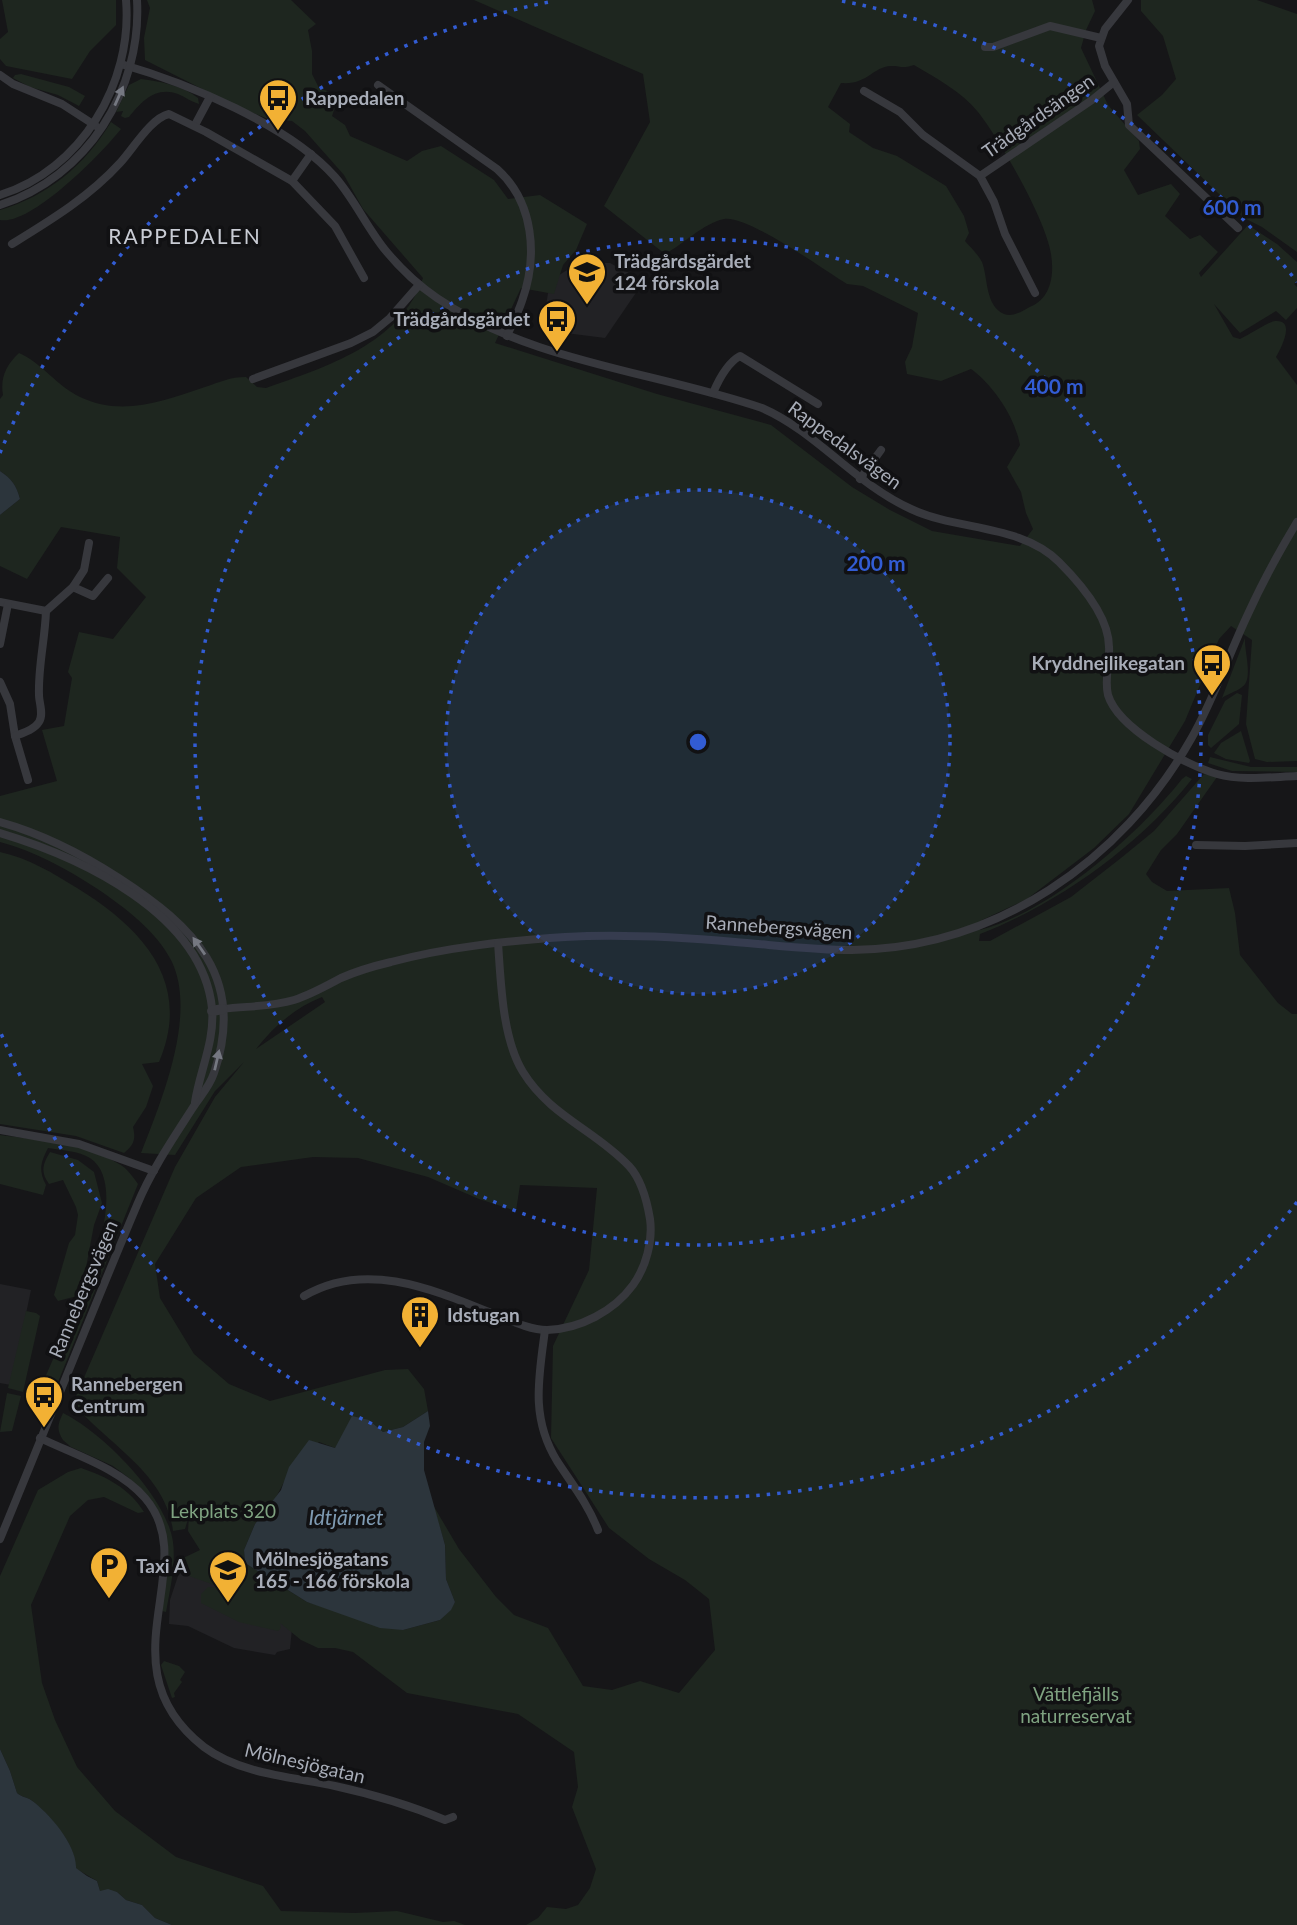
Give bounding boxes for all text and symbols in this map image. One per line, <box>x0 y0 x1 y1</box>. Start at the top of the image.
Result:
street label: Trädgårdsängen <box>977 69 1098 163</box>
bus stop icon: Rappedalen <box>257 77 299 132</box>
one-way arrow <box>113 86 125 106</box>
place label: Rappedalen <box>305 86 404 109</box>
text: 600 m <box>1202 194 1262 219</box>
district label: RAPPEDALEN <box>108 223 262 248</box>
place label: Trädgårdsgärdet 124 förskola <box>614 249 751 294</box>
school or university icon: Trädgårdsgärdet 124 förskola <box>566 251 608 306</box>
bus stop icon: Trädgårdsgärdet <box>536 298 578 353</box>
place label: Trädgårdsgärdet <box>393 307 530 330</box>
text: 400 m <box>1024 373 1084 398</box>
street label: Rappedalsvägen <box>784 396 906 493</box>
text: 200 m <box>846 550 906 575</box>
bus stop icon: Kryddnejlikegatan <box>1191 642 1233 697</box>
place label: Kryddnejlikegatan <box>1032 651 1185 674</box>
centre of rings <box>686 730 710 754</box>
street label: Rannebergsvägen <box>705 910 853 943</box>
one-way arrow <box>192 937 206 955</box>
one-way arrow <box>212 1049 223 1071</box>
street label: Rannebergsvägen <box>43 1217 122 1361</box>
building icon: Idstugan <box>399 1294 441 1349</box>
place label: Idstugan <box>447 1303 520 1326</box>
place label: Rannebergen Centrum <box>71 1372 183 1417</box>
bus stop icon: Rannebergen Centrum <box>23 1374 65 1429</box>
park label: Lekplats 320 <box>170 1499 276 1522</box>
water label: Idtjärnet <box>308 1504 384 1529</box>
parking icon: Taxi A <box>88 1545 130 1600</box>
place label: Mölnesjögatans 165 - 166 förskola <box>255 1547 410 1592</box>
school or university icon: Mölnesjögatans 165 - 166 förskola <box>207 1549 249 1604</box>
place label: Taxi A <box>136 1554 188 1577</box>
park label: Vättlefjälls naturreservat <box>1020 1682 1132 1727</box>
street label: Mölnesjögatan <box>243 1737 368 1788</box>

